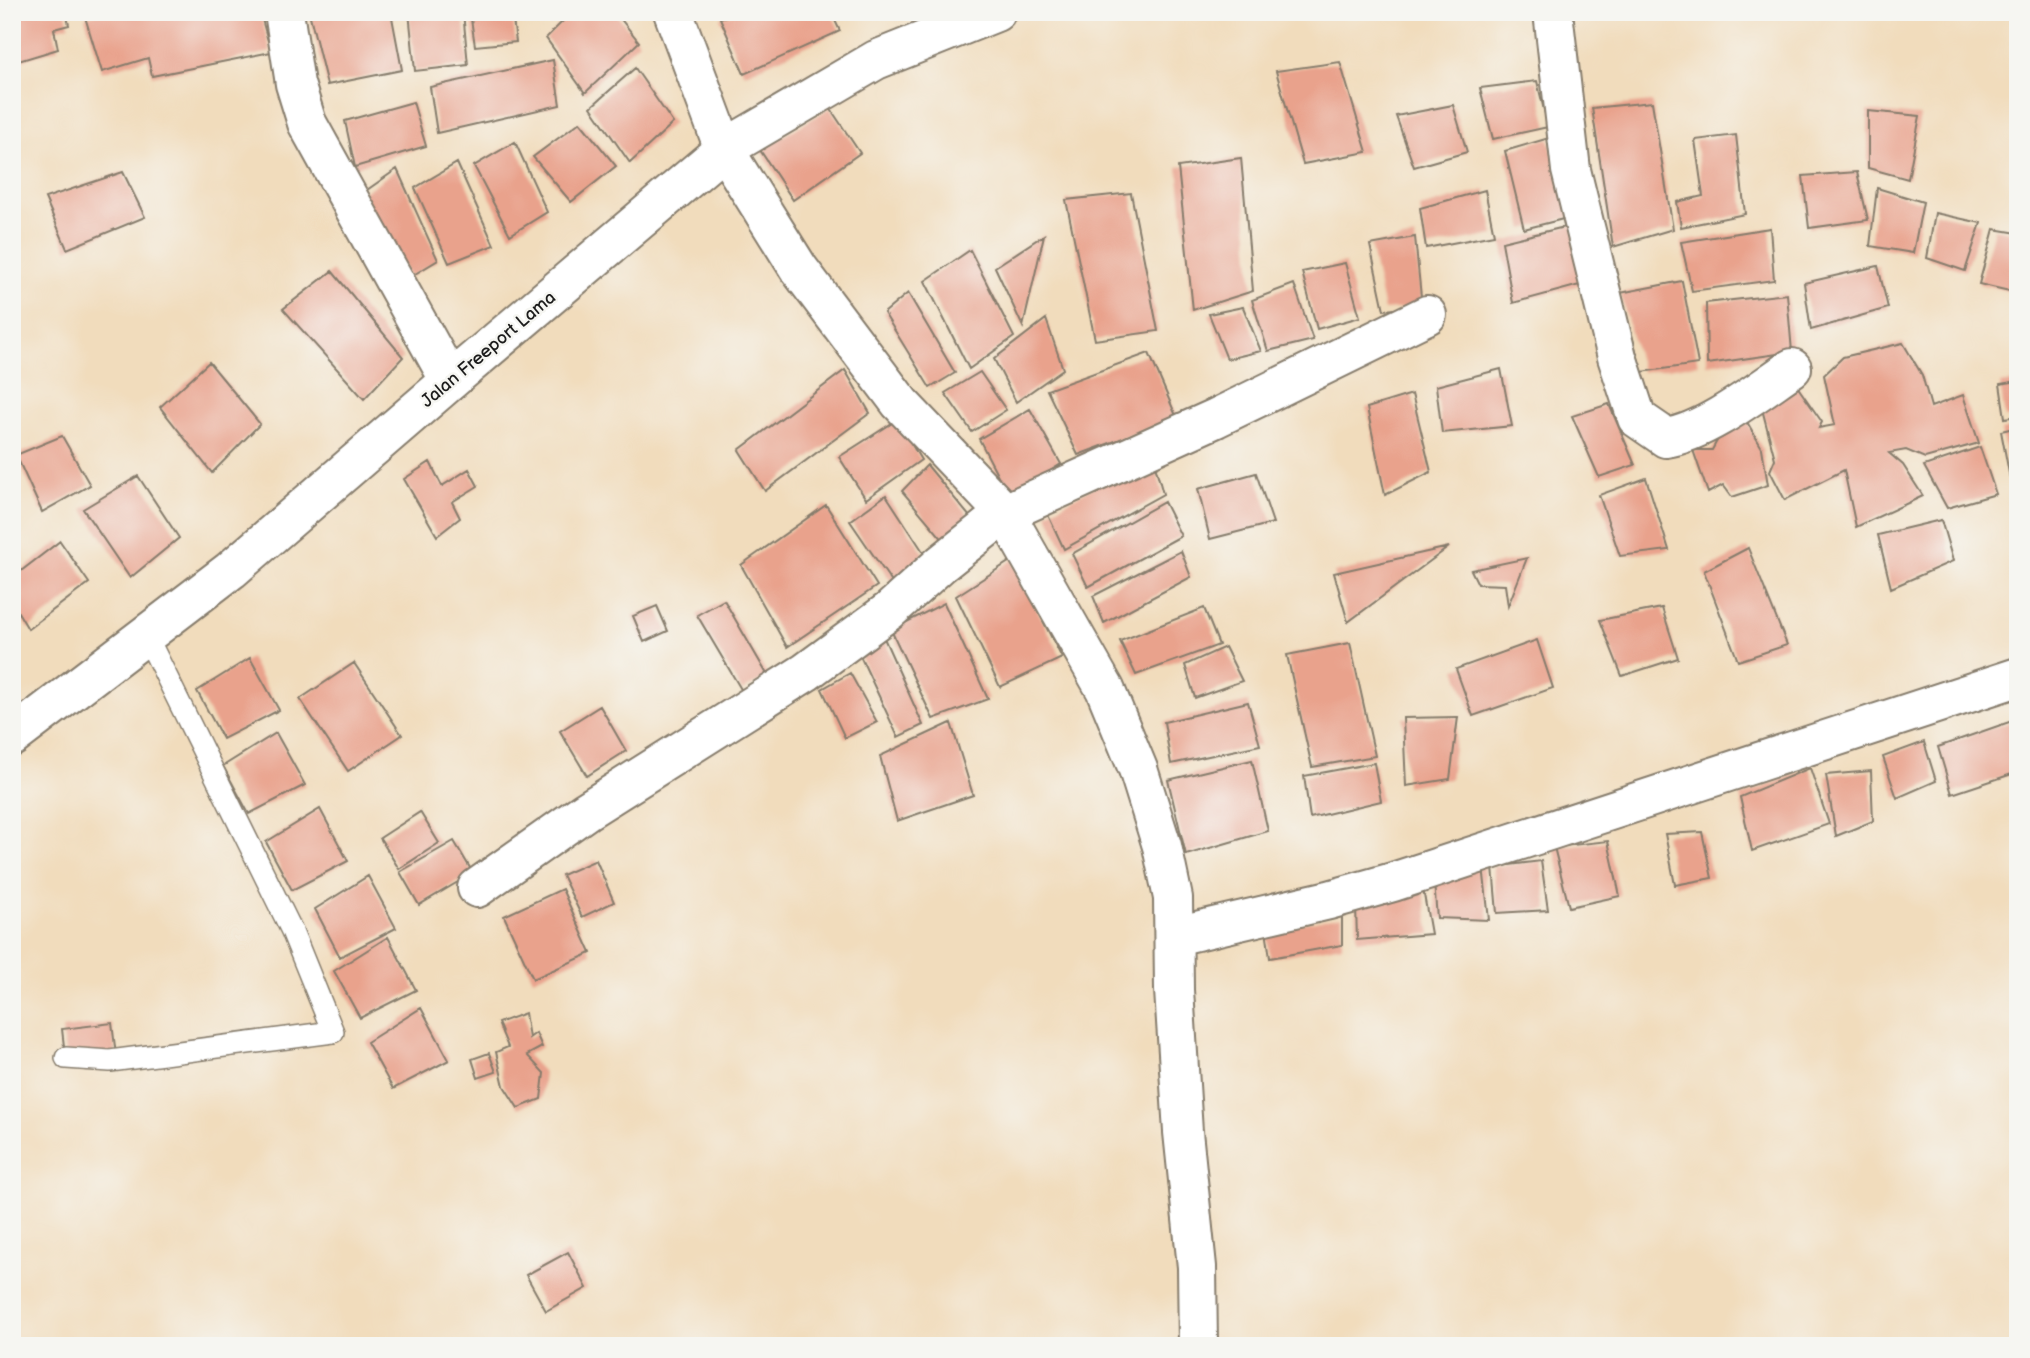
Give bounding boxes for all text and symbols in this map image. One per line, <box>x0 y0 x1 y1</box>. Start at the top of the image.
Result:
street label: Jalan Freeport Lama <box>417 287 560 412</box>

